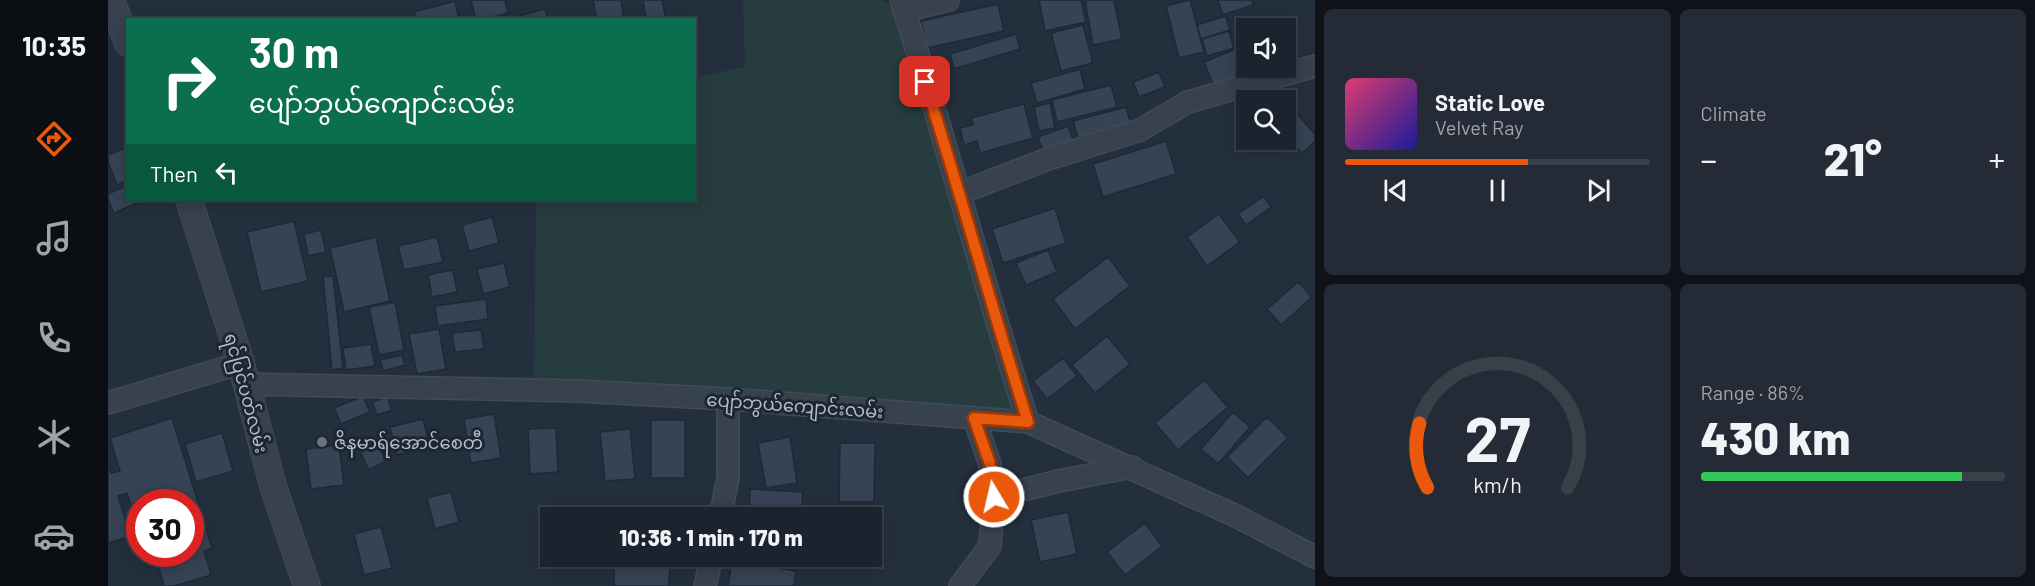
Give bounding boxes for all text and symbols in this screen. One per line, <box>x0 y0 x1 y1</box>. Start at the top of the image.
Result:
map controls <box>1236 18 1296 150</box>
button: sound <box>1236 18 1296 78</box>
text: 30 m <box>249 26 339 76</box>
text: 10:35 <box>22 29 86 61</box>
icon: right <box>150 42 228 120</box>
pin <box>899 56 950 107</box>
icon: arrive <box>908 65 941 98</box>
text: ပျော်ဘွယ်ကျောင်းလမ်း <box>249 86 515 118</box>
text: Static Love <box>1435 89 1545 115</box>
button: search <box>1236 90 1296 150</box>
text: Climate <box>1701 101 1767 125</box>
text: Velvet Ray <box>1435 115 1524 139</box>
icon: directions <box>33 118 75 160</box>
text: 21° <box>1824 131 1882 185</box>
text: − <box>1701 139 1717 179</box>
text: + <box>1988 139 2005 179</box>
icon: left <box>210 156 243 189</box>
text: Then <box>150 160 198 186</box>
icon: previous <box>1379 174 1412 207</box>
icon: pause <box>1481 174 1514 207</box>
icon: next <box>1582 174 1615 207</box>
icon: music <box>33 217 75 259</box>
icon: phone <box>33 317 75 359</box>
street label: ရင်ပြင်ပတ်လမ်း <box>216 330 275 457</box>
text: Range · 86% <box>1701 380 1805 404</box>
street label: ပျော်ဘွယ်ကျောင်းလမ်း <box>705 387 884 427</box>
text: 27 <box>1464 400 1530 474</box>
text: 430 km <box>1701 410 1850 464</box>
icon: climate <box>33 416 75 458</box>
place label: ဇိနမာရ်အောင်စေတီ <box>334 429 483 458</box>
marker: ဇိနမာရ်အောင်စေတီ <box>315 435 329 449</box>
position arrow <box>962 465 1026 529</box>
text: km/h <box>1473 472 1522 497</box>
speed limit sign: 30 <box>126 489 204 567</box>
icon: car <box>33 515 75 557</box>
text: 10:36 · 1 min · 170 m <box>619 524 803 550</box>

